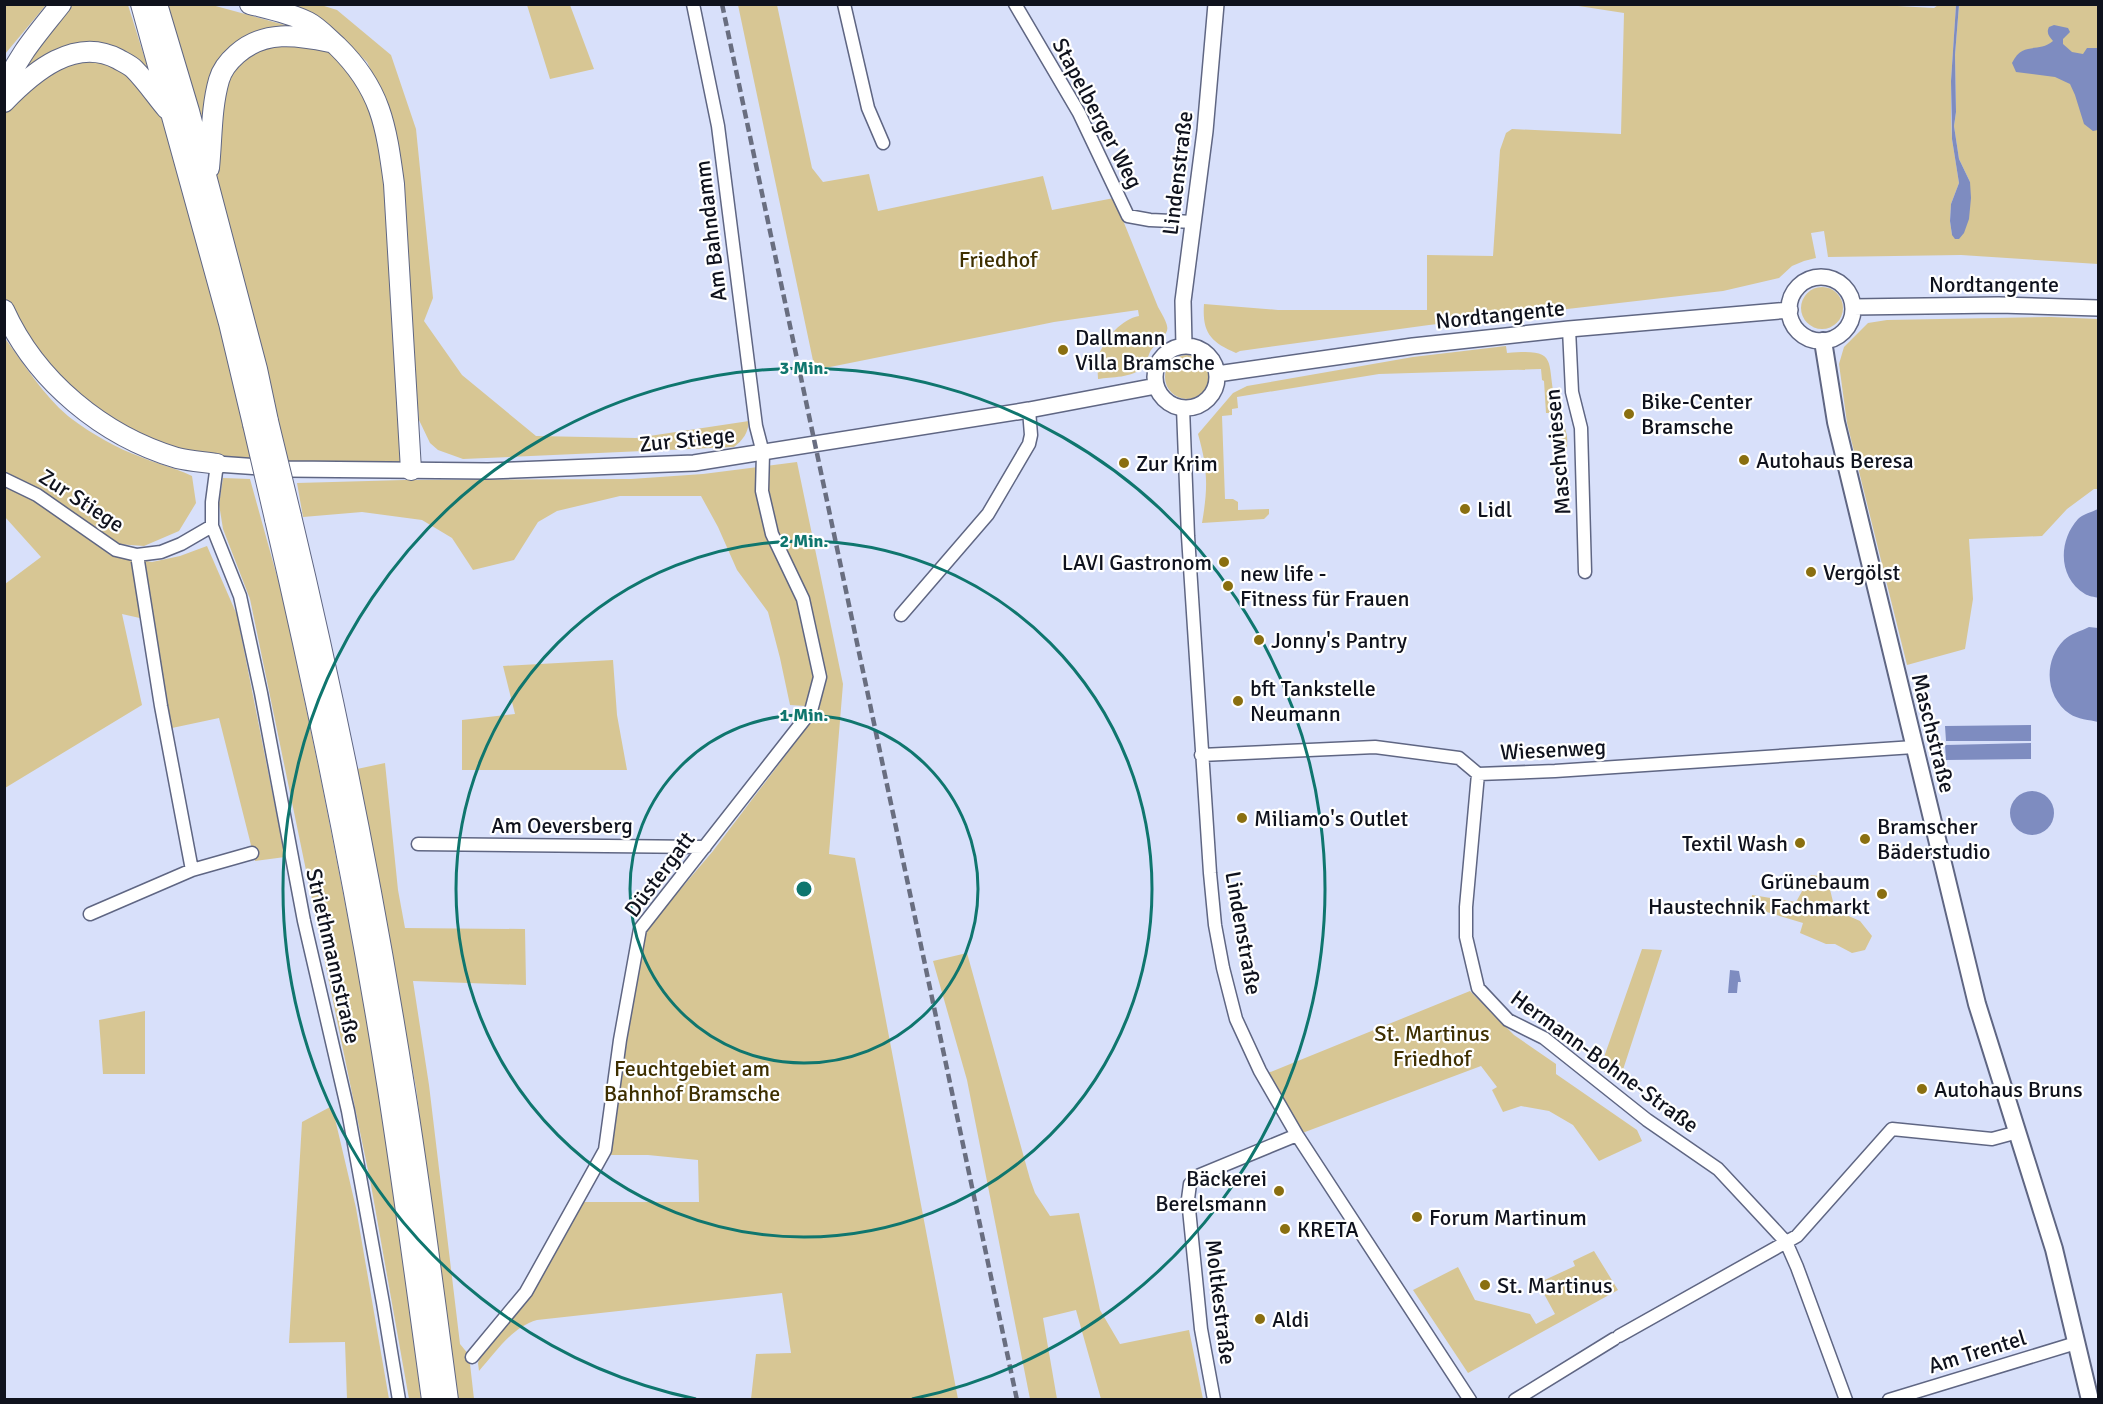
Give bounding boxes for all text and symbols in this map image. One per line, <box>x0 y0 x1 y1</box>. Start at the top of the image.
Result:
street label: Stapelberger Weg <box>1046 33 1149 193</box>
street label: Lindenstraße <box>1156 109 1199 237</box>
street label: Am Bahndamm <box>688 159 733 303</box>
park label: Friedhof <box>959 246 1039 273</box>
street label: Nordtangente <box>1929 271 2059 298</box>
street label: Nordtangente <box>1434 294 1566 335</box>
place label: Dallmann Villa Bramsche <box>1075 324 1215 376</box>
marker: Dallmann Villa Bramsche <box>1056 343 1070 357</box>
text: 3 Min. <box>779 357 829 379</box>
street label: Maschwiesen <box>1539 388 1576 516</box>
place label: Bike-Center Bramsche <box>1641 388 1752 440</box>
marker: Bike-Center Bramsche <box>1622 407 1636 421</box>
street label: Zur Stiege <box>638 421 736 458</box>
place label: Autohaus Beresa <box>1756 447 1914 474</box>
place label: Zur Krim <box>1136 450 1218 477</box>
marker: Autohaus Beresa <box>1737 453 1751 467</box>
marker: Zur Krim <box>1117 456 1131 470</box>
street label: Zur Stiege <box>34 463 130 538</box>
place label: Lidl <box>1477 496 1512 523</box>
marker: Lidl <box>1458 502 1472 516</box>
text: 2 Min. <box>779 530 829 552</box>
place label: LAVI Gastronom <box>1062 549 1212 576</box>
marker: LAVI Gastronom <box>1217 555 1231 569</box>
place label: Vergölst <box>1823 559 1901 586</box>
place label: new life - Fitness für Frauen <box>1240 560 1410 612</box>
marker: Vergölst <box>1804 565 1818 579</box>
marker: new life - Fitness für Frauen <box>1221 579 1235 593</box>
place label: Jonny's Pantry <box>1271 627 1408 654</box>
marker: Jonny's Pantry <box>1252 633 1266 647</box>
street label: Maschstraße <box>1906 671 1961 796</box>
place label: bft Tankstelle Neumann <box>1250 675 1376 727</box>
marker: bft Tankstelle Neumann <box>1231 694 1245 708</box>
text: 1 Min. <box>779 704 829 726</box>
street label: Wiesenweg <box>1499 733 1607 766</box>
place label: Miliamo's Outlet <box>1254 805 1409 832</box>
marker: Miliamo's Outlet <box>1235 811 1249 825</box>
street label: Am Oeversberg <box>491 812 633 839</box>
place label: Bramscher Bäderstudio <box>1877 813 1991 865</box>
street label: Düstergatt <box>618 826 701 922</box>
place label: Textil Wash <box>1682 830 1788 857</box>
marker: Bramscher Bäderstudio <box>1858 832 1872 846</box>
marker: Textil Wash <box>1793 836 1807 850</box>
street label: Striethmannstraße <box>300 866 367 1046</box>
place label: Grünebaum Haustechnik Fachmarkt <box>1648 868 1870 920</box>
street label: Lindenstraße <box>1219 869 1268 997</box>
centre of rings <box>794 879 814 899</box>
marker: Grünebaum Haustechnik Fachmarkt <box>1875 887 1889 901</box>
street label: Hermann-Bohne-Straße <box>1506 984 1704 1139</box>
park label: St. Martinus Friedhof <box>1374 1020 1490 1072</box>
park label: Feuchtgebiet am Bahnhof Bramsche <box>604 1055 780 1107</box>
place label: Autohaus Bruns <box>1934 1076 2083 1103</box>
marker: Autohaus Bruns <box>1915 1082 1929 1096</box>
place label: Bäckerei Berelsmann <box>1155 1165 1267 1217</box>
marker: Bäckerei Berelsmann <box>1272 1184 1286 1198</box>
place label: Forum Martinum <box>1429 1204 1587 1231</box>
marker: Forum Martinum <box>1410 1210 1424 1224</box>
place label: KRETA <box>1297 1216 1359 1243</box>
marker: KRETA <box>1278 1222 1292 1236</box>
street label: Moltkestraße <box>1199 1238 1242 1366</box>
place label: St. Martinus <box>1497 1272 1613 1299</box>
marker: St. Martinus <box>1478 1278 1492 1292</box>
place label: Aldi <box>1272 1306 1309 1333</box>
marker: Aldi <box>1253 1312 1267 1326</box>
street label: Am Trentel <box>1925 1324 2030 1379</box>

